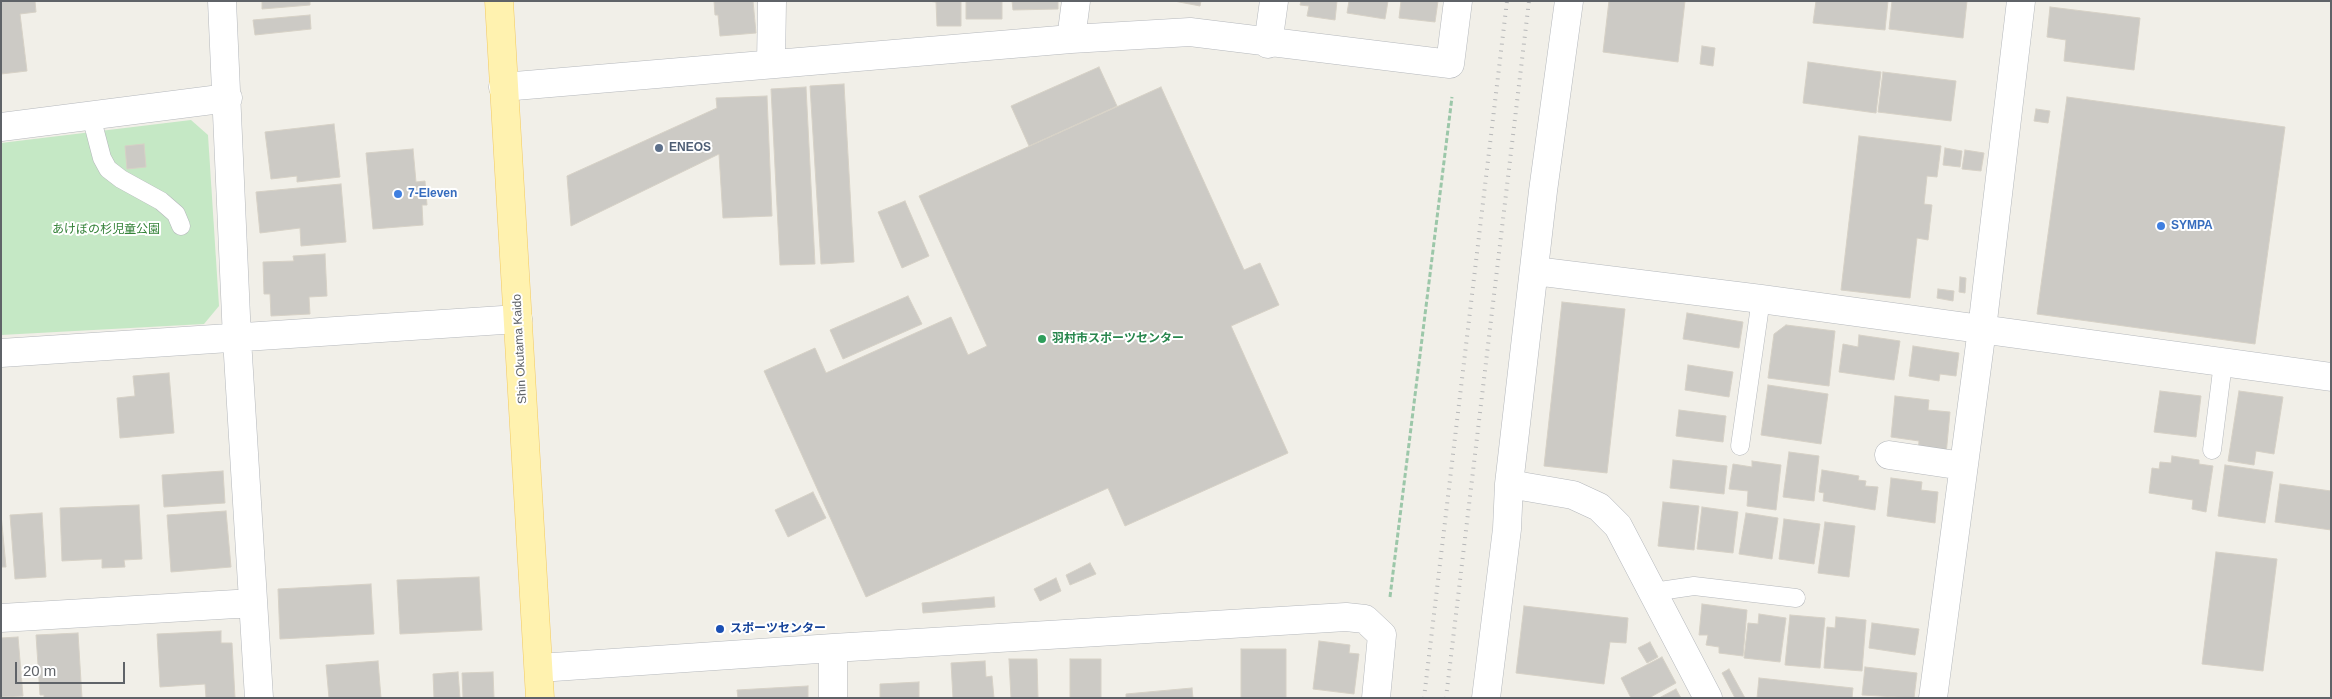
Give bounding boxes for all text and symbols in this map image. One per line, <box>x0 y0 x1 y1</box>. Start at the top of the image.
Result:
place label: ENEOS <box>669 141 711 155</box>
marker: ENEOS <box>653 142 665 154</box>
place label: 7-Eleven <box>408 187 457 201</box>
marker: 7-Eleven <box>392 188 404 200</box>
place label: SYMPA <box>2171 219 2213 233</box>
marker: SYMPA <box>2155 220 2167 232</box>
park label: あけぼの杉児童公園 <box>52 223 160 237</box>
street label: Shin Okutama Kaido <box>510 294 530 404</box>
place label: 羽村市スポーツセンター <box>1052 332 1184 346</box>
marker: 羽村市スポーツセンター <box>1036 333 1048 345</box>
place label: スポーツセンター <box>730 622 826 636</box>
marker: スポーツセンター <box>714 623 726 635</box>
scale bar <box>18 652 128 684</box>
text: 20 m <box>23 662 56 679</box>

